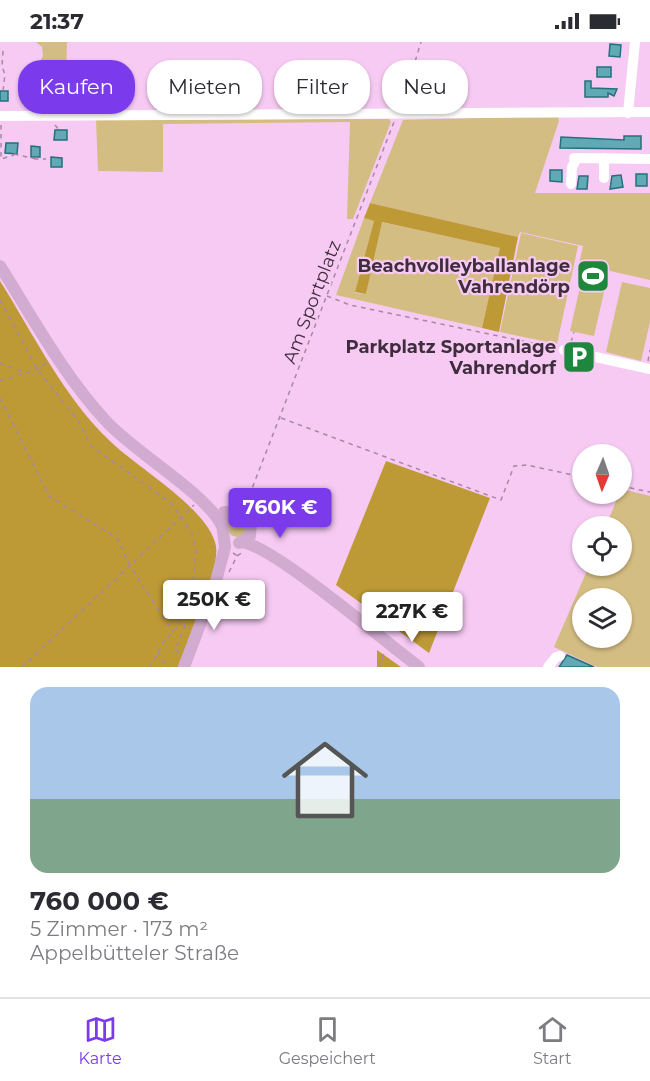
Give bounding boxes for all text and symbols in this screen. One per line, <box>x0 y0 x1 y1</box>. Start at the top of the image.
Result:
text: 21:37 <box>30 8 84 35</box>
chip: Kaufen <box>18 60 135 114</box>
chip: Mieten <box>147 60 262 114</box>
chip: Filter <box>274 60 370 114</box>
chip: Neu <box>382 60 468 114</box>
street label: Am Sportplatz <box>278 237 346 367</box>
place label: Beachvolleyballanlage Vahrendörp <box>358 255 570 298</box>
sports icon: Beachvolleyballanlage Vahrendörp <box>575 258 611 294</box>
place label: Parkplatz Sportanlage Vahrendorf <box>346 336 557 379</box>
parking icon: Parkplatz Sportanlage Vahrendorf <box>561 339 597 375</box>
north arrow <box>572 444 632 504</box>
map controls <box>572 444 632 648</box>
pin: 760K € <box>231 488 329 539</box>
text: 760K € <box>243 495 318 519</box>
button: locate <box>572 516 632 576</box>
pin: 250K € <box>165 580 263 631</box>
text: 250K € <box>177 587 251 611</box>
button: layers <box>572 588 632 648</box>
pin: 227K € <box>363 592 461 643</box>
text: 227K € <box>376 599 448 623</box>
icon: home <box>271 726 379 834</box>
text: 760 000 € <box>30 885 169 917</box>
text: 5 Zimmer · 173 m² <box>30 917 208 941</box>
text: Appelbütteler Straße <box>30 941 239 965</box>
tab: Karte <box>79 1013 122 1068</box>
tab: Gespeichert <box>279 1013 376 1068</box>
tab: Start <box>533 1013 571 1068</box>

